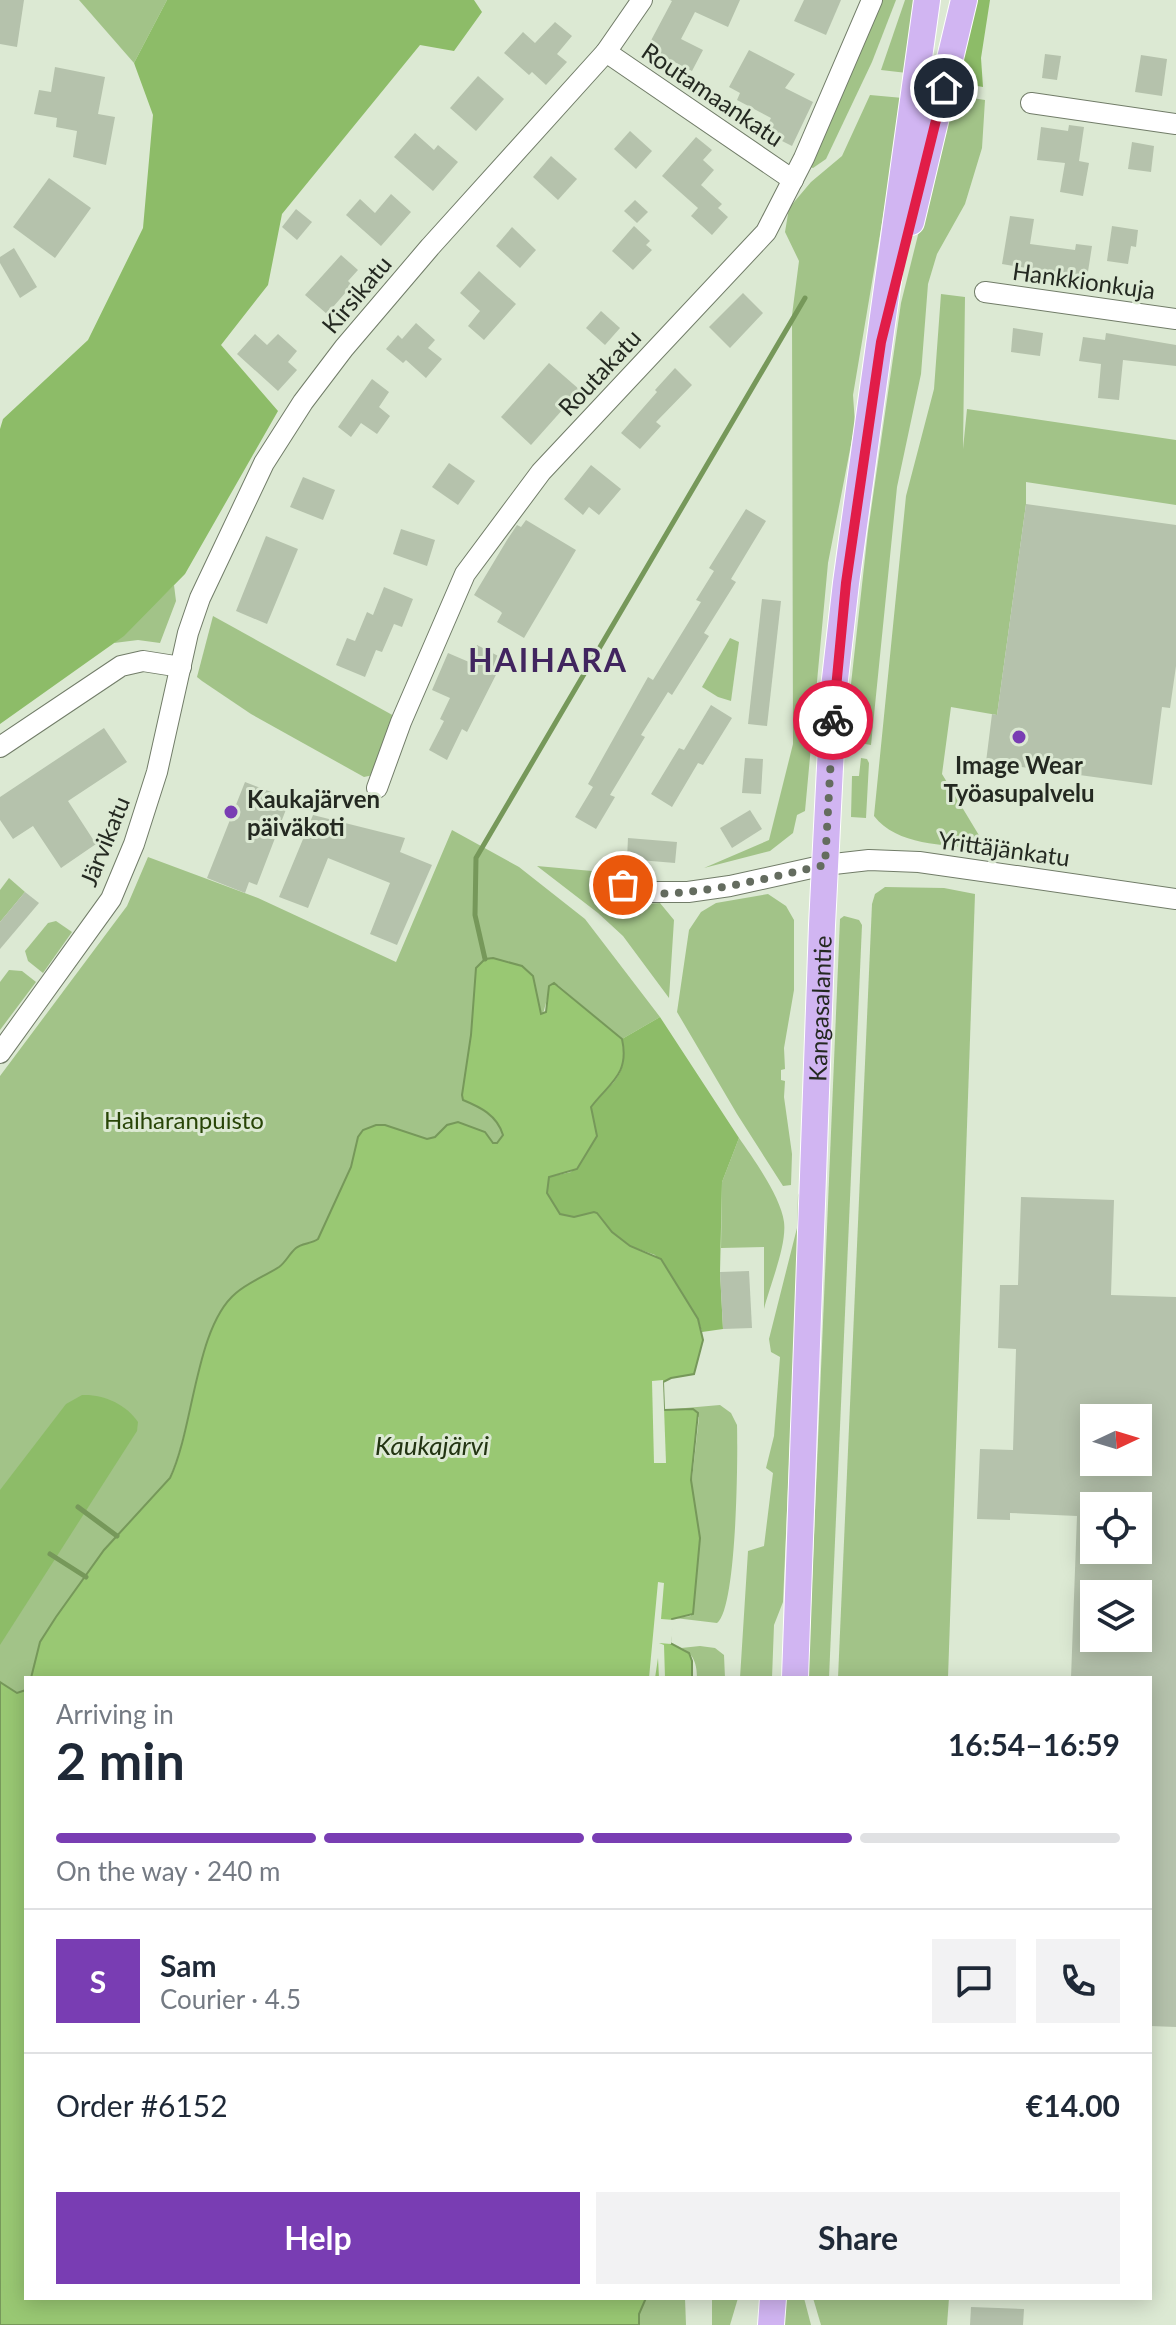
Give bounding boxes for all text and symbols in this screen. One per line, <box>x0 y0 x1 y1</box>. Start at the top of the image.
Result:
street label: Routamaankatu <box>637 36 789 152</box>
pin <box>910 54 978 122</box>
icon: home <box>922 66 966 110</box>
street label: Kirsikatu <box>315 249 397 339</box>
street label: Hankkionkuja <box>1011 256 1157 304</box>
street label: Routakatu <box>552 323 646 421</box>
district label: HAIHARA <box>468 640 628 679</box>
courier <box>793 680 873 760</box>
icon: bike <box>811 698 855 742</box>
marker: Image Wear Työasupalvelu <box>1010 728 1028 746</box>
place label: Image Wear Työasupalvelu <box>943 750 1095 807</box>
place label: Kaukajärven päiväkoti <box>247 784 380 841</box>
street label: Järvikatu <box>73 792 135 890</box>
marker: Kaukajärven päiväkoti <box>222 803 240 821</box>
street label: Yrittäjänkatu <box>936 824 1072 872</box>
pin <box>589 851 657 919</box>
icon: bag <box>601 863 645 907</box>
street label: Kangasalantie <box>802 935 836 1082</box>
park label: Haiharanpuisto <box>104 1105 264 1134</box>
north arrow <box>1080 1404 1152 1476</box>
map controls <box>1080 1404 1152 1652</box>
water label: Kaukajärvi <box>375 1429 489 1461</box>
button: locate <box>1080 1492 1152 1564</box>
button: layers <box>1080 1580 1152 1652</box>
text: Arriving in <box>56 1698 174 1730</box>
text: 16:54–16:59 <box>948 1726 1120 1762</box>
text: 2 min <box>56 1729 185 1791</box>
text: On the way · 240 m <box>56 1855 280 1887</box>
button: chat <box>932 1939 1016 2023</box>
button: phone <box>1036 1939 1120 2023</box>
text: Sam <box>160 1947 217 1983</box>
text: S <box>90 1963 106 1999</box>
text: Courier · 4.5 <box>160 1983 301 2015</box>
text: Order #6152 <box>56 2087 228 2123</box>
text: €14.00 <box>1026 2087 1120 2123</box>
button: Help <box>56 2192 580 2284</box>
button: Share <box>596 2192 1120 2284</box>

